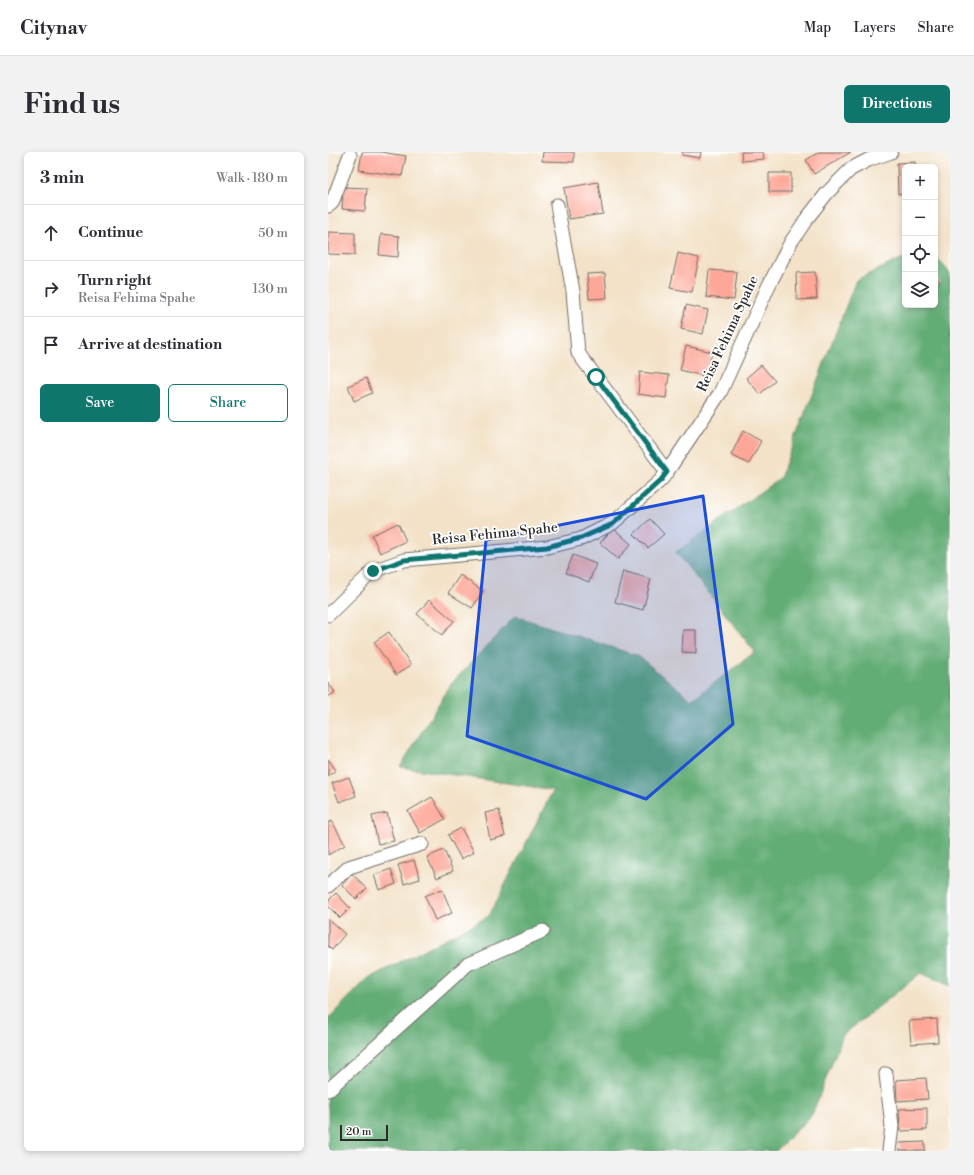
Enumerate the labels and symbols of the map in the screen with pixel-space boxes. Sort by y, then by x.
street label: Reisa Fehima Spahe [693,273,763,395]
route start [587,368,605,386]
street label: Reisa Fehima Spahe [431,518,559,550]
route end [364,562,382,580]
scale bar [340,1123,388,1142]

